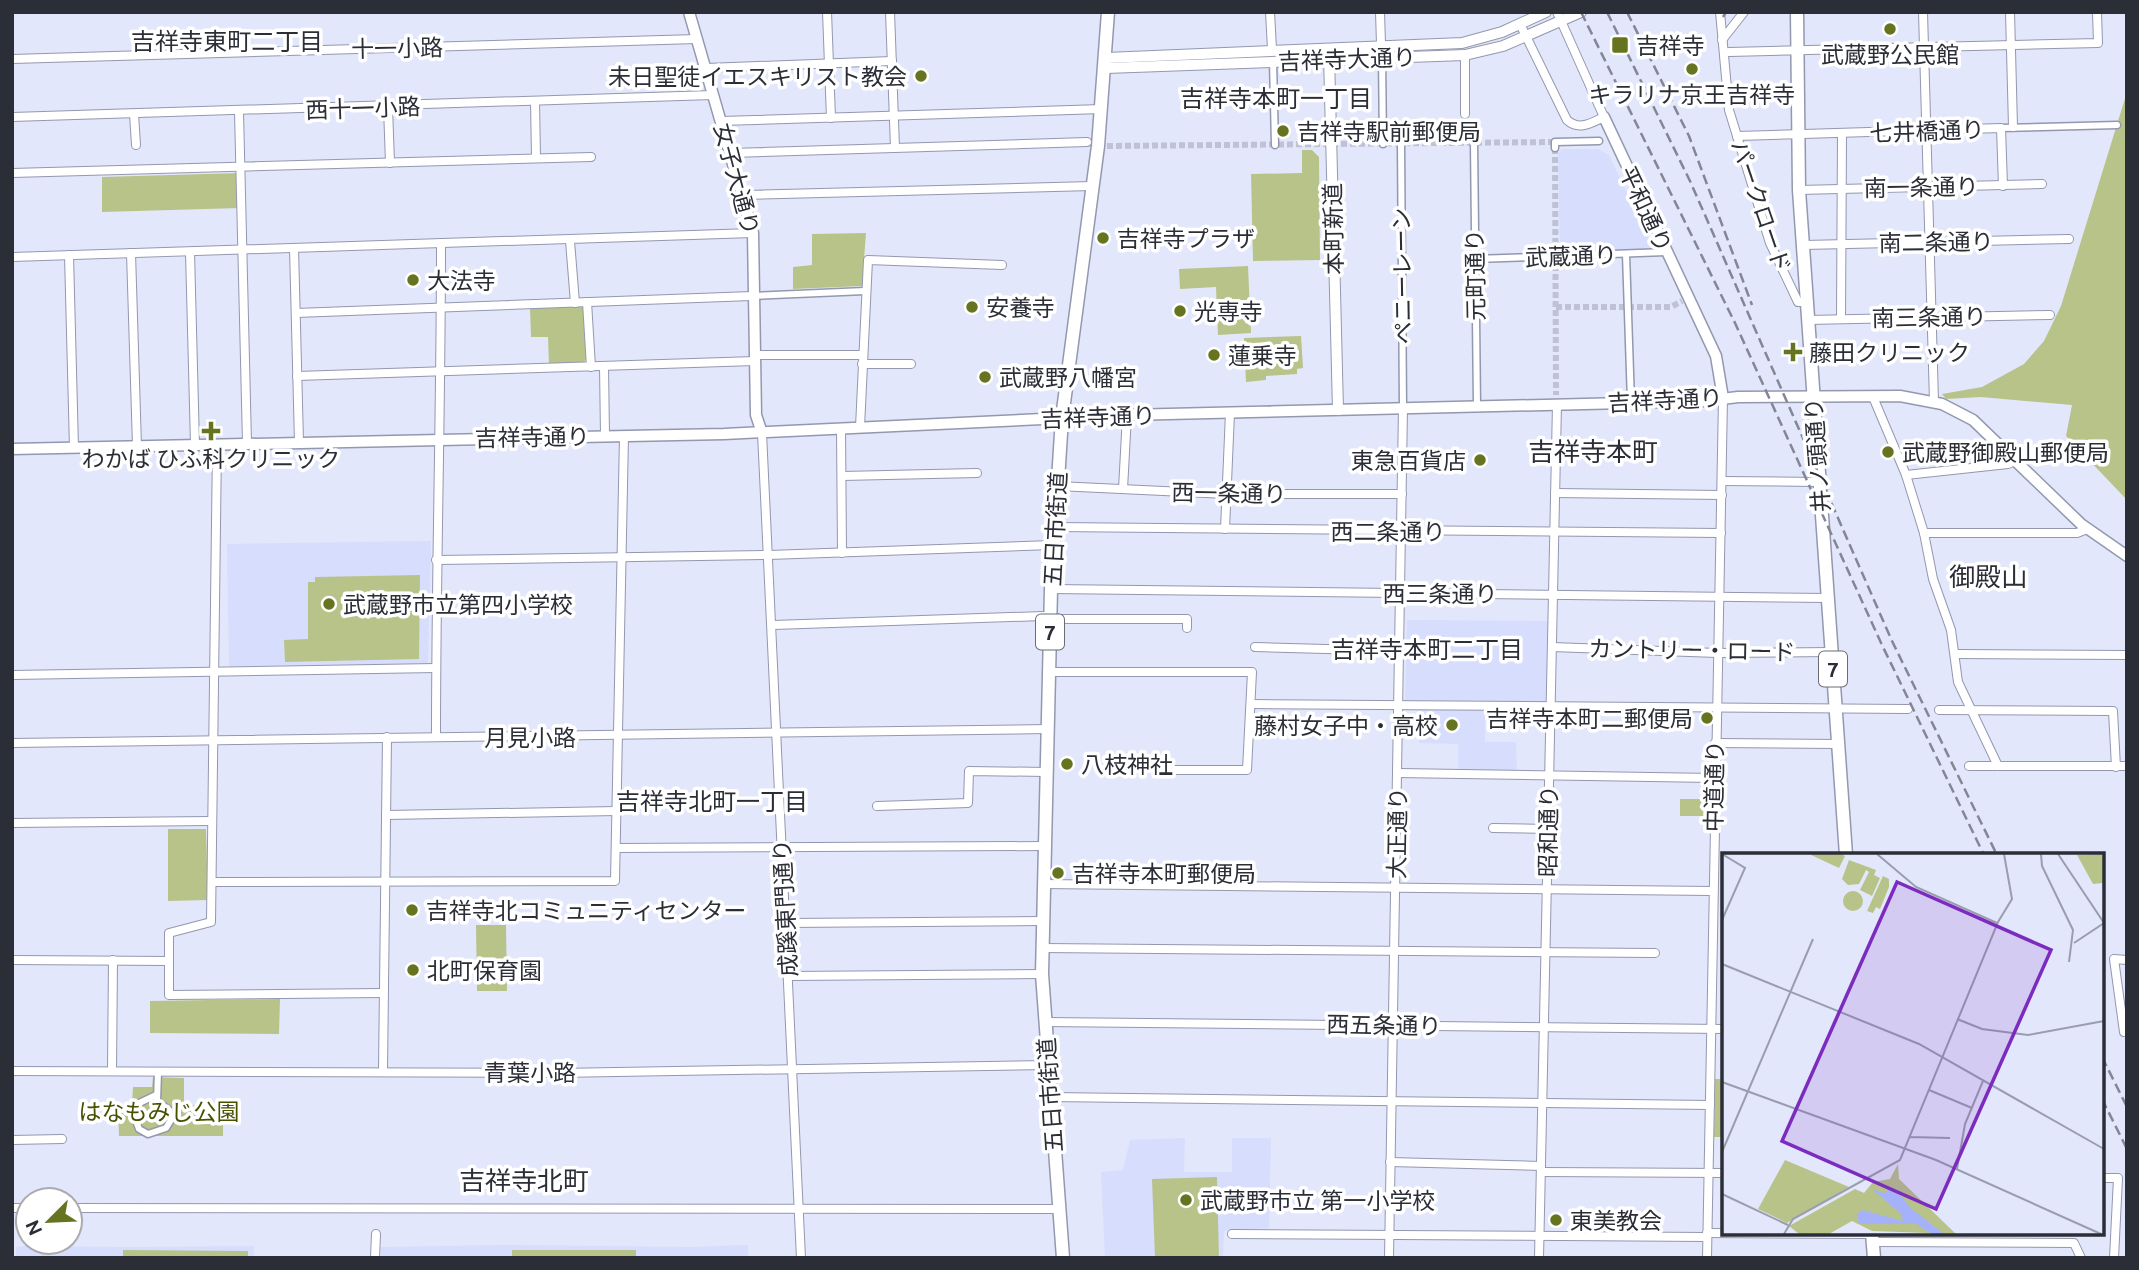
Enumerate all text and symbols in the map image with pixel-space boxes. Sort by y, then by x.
marker: 武蔵野公民館 [1882,21,1898,37]
district label: 吉祥寺東町二丁目 [131,28,323,55]
place label: 吉祥寺 [1636,33,1705,58]
street label: 十一小路 [351,35,443,61]
marker: 吉祥寺 [1610,35,1630,55]
place label: 武蔵野公民館 [1821,42,1959,67]
street label: 吉祥寺大通り [1278,44,1416,74]
marker: キラリナ京王吉祥寺 [1684,61,1700,77]
place label: 未日聖徒イエスキリスト教会 [608,64,907,89]
marker: 未日聖徒イエスキリスト教会 [913,68,929,84]
place label: キラリナ京王吉祥寺 [1589,82,1796,107]
district label: 吉祥寺本町一丁目 [1180,85,1372,112]
street label: 西十一小路 [305,94,421,122]
street label: 七井橋通り [1869,117,1985,145]
place label: 吉祥寺駅前郵便局 [1297,119,1481,144]
street label: 女子大通り [710,120,764,238]
marker: 吉祥寺駅前郵便局 [1275,123,1291,139]
street label: パークロード [1727,137,1795,275]
street label: 平和通り [1615,162,1677,256]
street label: 南一条通り [1863,173,1979,201]
street label: 本町新道 [1320,183,1346,275]
street label: ペニーレーン [1388,207,1416,345]
place label: 吉祥寺プラザ [1117,226,1255,251]
street label: 南二条通り [1878,228,1994,256]
street label: 元町通り [1462,229,1488,321]
marker: 吉祥寺プラザ [1095,230,1111,246]
street label: 武蔵通り [1525,242,1617,270]
place label: 大法寺 [427,268,496,293]
marker: 大法寺 [405,272,421,288]
place label: 安養寺 [986,295,1055,320]
marker: 安養寺 [964,299,980,315]
place label: 光専寺 [1194,299,1263,324]
marker: 光専寺 [1172,303,1188,319]
street label: 南三条通り [1871,303,1987,331]
place label: 藤田クリニック [1809,340,1970,365]
marker: 藤田クリニック [1783,342,1803,362]
place label: 蓮乗寺 [1228,343,1297,368]
marker: 蓮乗寺 [1206,347,1222,363]
place label: 武蔵野八幡宮 [999,365,1137,390]
marker: 武蔵野八幡宮 [977,369,993,385]
street label: 吉祥寺通り [1607,385,1723,415]
street label: 井ノ頭通り [1801,397,1833,513]
street label: 吉祥寺通り [1040,403,1156,431]
marker: わかば ひふ科クリニック [201,421,221,441]
street label: 吉祥寺通り [474,423,590,451]
district label: 吉祥寺本町 [1528,437,1658,466]
place label: 武蔵野御殿山郵便局 [1902,440,2109,465]
marker: 武蔵野御殿山郵便局 [1880,444,1896,460]
place label: わかば ひふ科クリニック [82,446,340,471]
place label: 東急百貨店 [1351,448,1466,473]
marker: 東急百貨店 [1472,452,1488,468]
street label: 五日市街道 [1040,471,1070,587]
street label: 西一条通り [1171,479,1287,507]
street label: 西二条通り [1331,519,1446,544]
district label: 御殿山 [1949,562,2027,591]
street label: 西三条通り [1383,581,1498,606]
place label: 武蔵野市立第四小学校 [343,592,573,617]
marker: 武蔵野市立第四小学校 [321,596,337,612]
road number: 7 [1036,614,1064,650]
district label: 吉祥寺本町二丁目 [1331,636,1523,663]
street label: カントリー・ロード [1588,636,1796,664]
road number: 7 [1819,652,1847,686]
place label: 吉祥寺本町二郵便局 [1486,706,1693,731]
marker: 吉祥寺本町二郵便局 [1699,710,1715,726]
place label: 藤村女子中・高校 [1254,713,1438,738]
marker: 藤村女子中・高校 [1444,717,1460,733]
street label: 月見小路 [484,725,576,750]
street label: 中道通り [1701,740,1727,832]
place label: 八枝神社 [1081,752,1173,777]
marker: 八枝神社 [1059,756,1075,772]
street label: 昭和通り [1535,785,1561,877]
street label: 大正通り [1384,787,1410,879]
district label: 吉祥寺北町一丁目 [616,788,808,815]
street label: 成蹊東門通り [769,838,801,978]
inset map [1722,853,2104,1235]
place label: 吉祥寺本町郵便局 [1072,861,1256,886]
marker: 吉祥寺本町郵便局 [1050,865,1066,881]
place label: 吉祥寺北コミュニティセンター [426,898,747,923]
marker: 吉祥寺北コミュニティセンター [404,902,420,918]
place label: 北町保育園 [427,958,542,983]
marker: 北町保育園 [405,962,421,978]
street label: 西五条通り [1326,1011,1442,1039]
street label: 五日市街道 [1034,1037,1066,1153]
street label: 青葉小路 [484,1060,576,1085]
park label: はなもみじ公園 [79,1099,240,1124]
district label: 吉祥寺北町 [459,1166,589,1195]
north arrow [14,1186,84,1256]
place label: 武蔵野市立 第一小学校 [1200,1188,1435,1213]
marker: 武蔵野市立 第一小学校 [1178,1192,1194,1208]
place label: 東美教会 [1570,1208,1662,1233]
marker: 東美教会 [1548,1212,1564,1228]
text: N [21,1217,46,1239]

